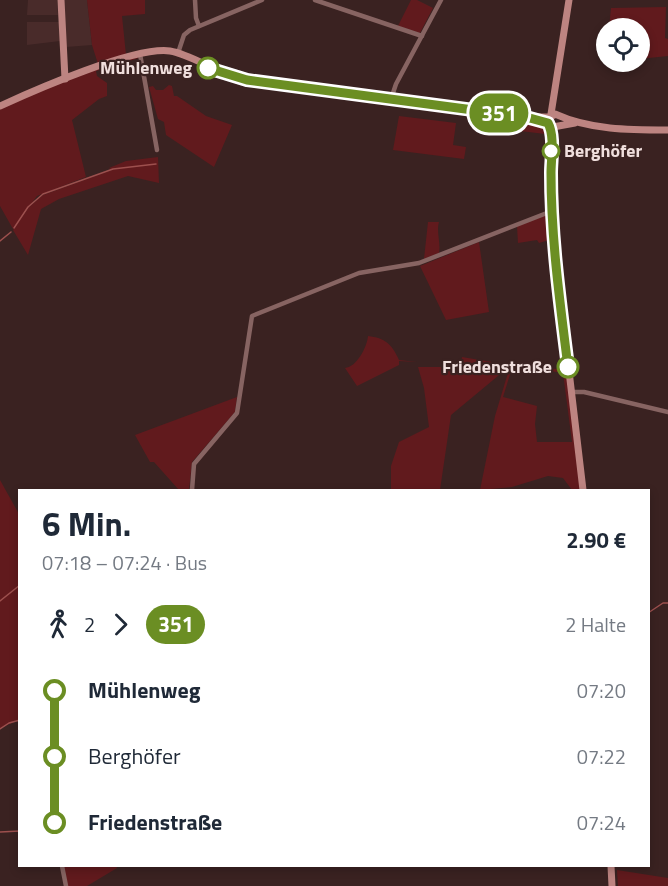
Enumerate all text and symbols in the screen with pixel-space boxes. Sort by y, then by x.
map controls [596,18,650,72]
button: locate [596,18,650,72]
place label: Mühlenweg [100,54,192,81]
marker: Mühlenweg [197,57,219,79]
line badge: 351 [464,94,534,132]
text: 351 [481,97,517,129]
place label: Berghöfer [564,137,643,164]
marker: Berghöfer [542,142,560,160]
place label: Friedenstraße [442,353,552,380]
marker: Friedenstraße [557,356,579,378]
text: 6 Min. [42,499,131,549]
text: 2.90 € [566,523,626,557]
text: 07:18 – 07:24 · Bus [42,547,207,578]
icon: walk [42,608,75,641]
icon: forward [104,608,137,641]
text: 351 [158,608,193,640]
text: 2 [84,609,95,640]
text: 2 Halte [565,609,626,640]
text: Mühlenweg [88,673,200,707]
text: 07:20 [577,675,626,706]
text: Berghöfer [88,739,181,773]
text: 07:22 [577,741,626,772]
text: Friedenstraße [88,805,222,839]
text: 07:24 [577,807,626,838]

